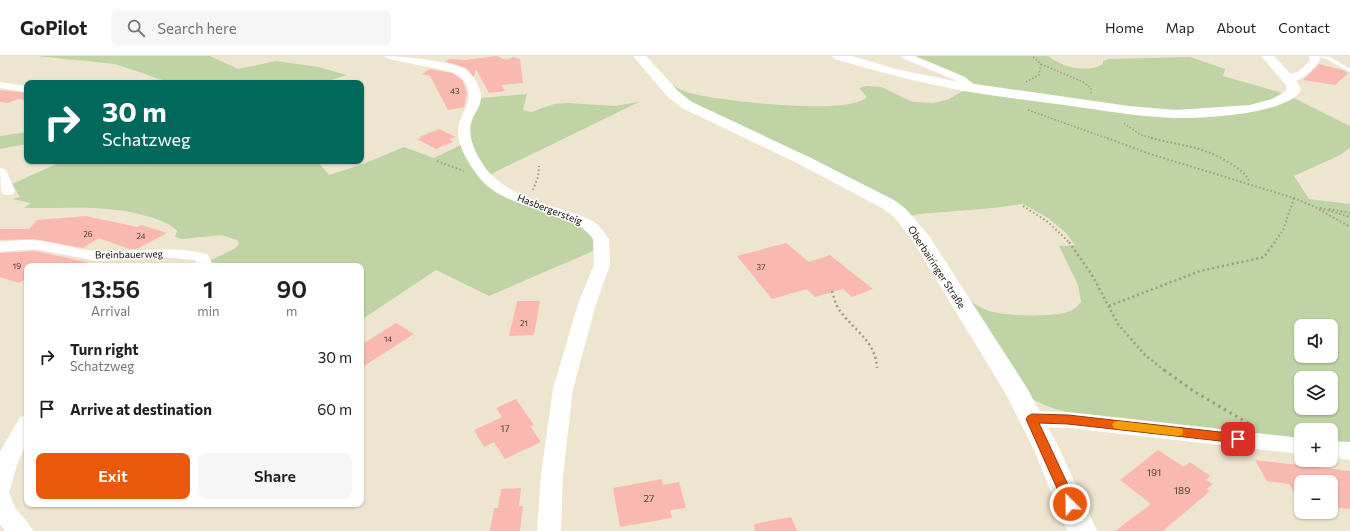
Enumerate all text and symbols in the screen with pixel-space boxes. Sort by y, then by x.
search box [111,10,391,46]
text: GoPilot [20,16,87,39]
icon: search [125,17,147,39]
text: Search here [157,19,237,37]
text: Home [1105,19,1144,36]
text: Map [1166,19,1194,36]
text: About [1216,19,1256,36]
text: Contact [1278,19,1330,36]
house number: 43 [450,86,460,96]
text: 30 m [102,94,167,128]
icon: right [36,96,88,148]
text: Schatzweg [102,128,191,150]
street label: Hasbergersteig [516,191,585,227]
street label: Oberbairinger Straße [906,223,968,311]
house number: 26 [83,229,93,239]
house number: 24 [136,231,146,241]
street label: Breinbauerweg [95,247,164,261]
house number: 19 [13,261,21,271]
house number: 37 [757,262,765,272]
text: 13:56 [81,274,140,303]
text: 1 [203,274,214,303]
text: 90 [276,274,307,303]
text: Arrival [91,303,130,319]
text: min [197,303,219,319]
text: m [286,303,297,319]
house number: 21 [520,318,528,328]
map controls [1294,319,1338,519]
button: sound [1294,319,1338,363]
house number: 14 [384,334,392,344]
text: Turn right [70,340,139,358]
icon: right [36,346,58,368]
text: 30 m [318,348,352,366]
text: Schatzweg [70,358,134,374]
button: layers [1294,371,1338,415]
icon: arrive [36,398,58,420]
text: Arrive at destination [70,400,212,418]
text: 60 m [317,400,352,418]
house number: 17 [500,422,510,434]
pin [1221,422,1255,456]
button: + [1294,423,1338,467]
icon: arrive [1227,428,1249,450]
button: Exit [36,453,190,499]
button: Share [198,453,352,499]
house number: 191 [1147,466,1161,478]
button: − [1294,475,1338,519]
position arrow [1049,483,1091,525]
house number: 189 [1174,484,1190,496]
house number: 27 [644,492,654,504]

